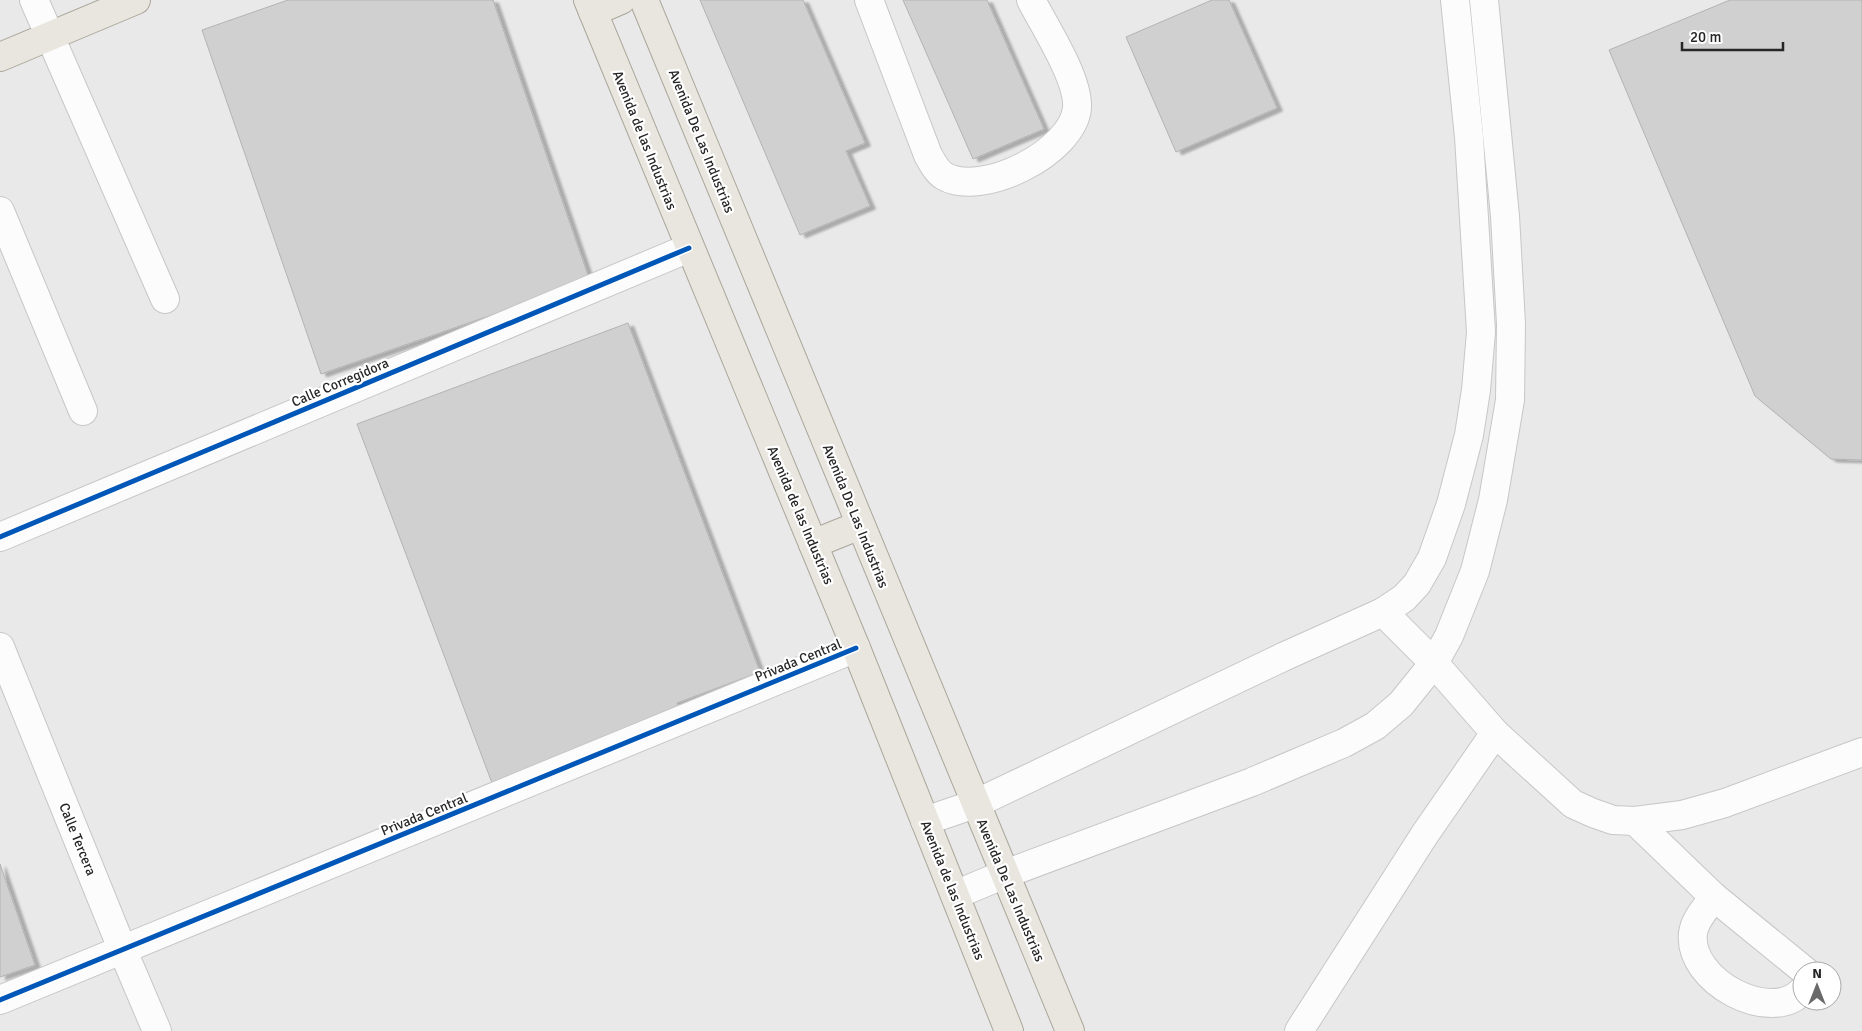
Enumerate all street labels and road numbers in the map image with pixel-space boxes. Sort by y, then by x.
street label: Avenida De Las Industrias [665,67,738,216]
street label: Avenida de las Industrias [609,68,680,212]
street label: Calle Corregidora [289,354,391,411]
street label: Avenida De Las Industrias [819,442,892,591]
street label: Avenida de las Industrias [764,443,837,587]
street label: Privada Central [752,635,844,686]
street label: Privada Central [378,789,470,840]
street label: Calle Tercera [55,800,100,878]
street label: Avenida De Las Industrias [973,816,1048,964]
street label: Avenida de las Industrias [917,818,988,962]

